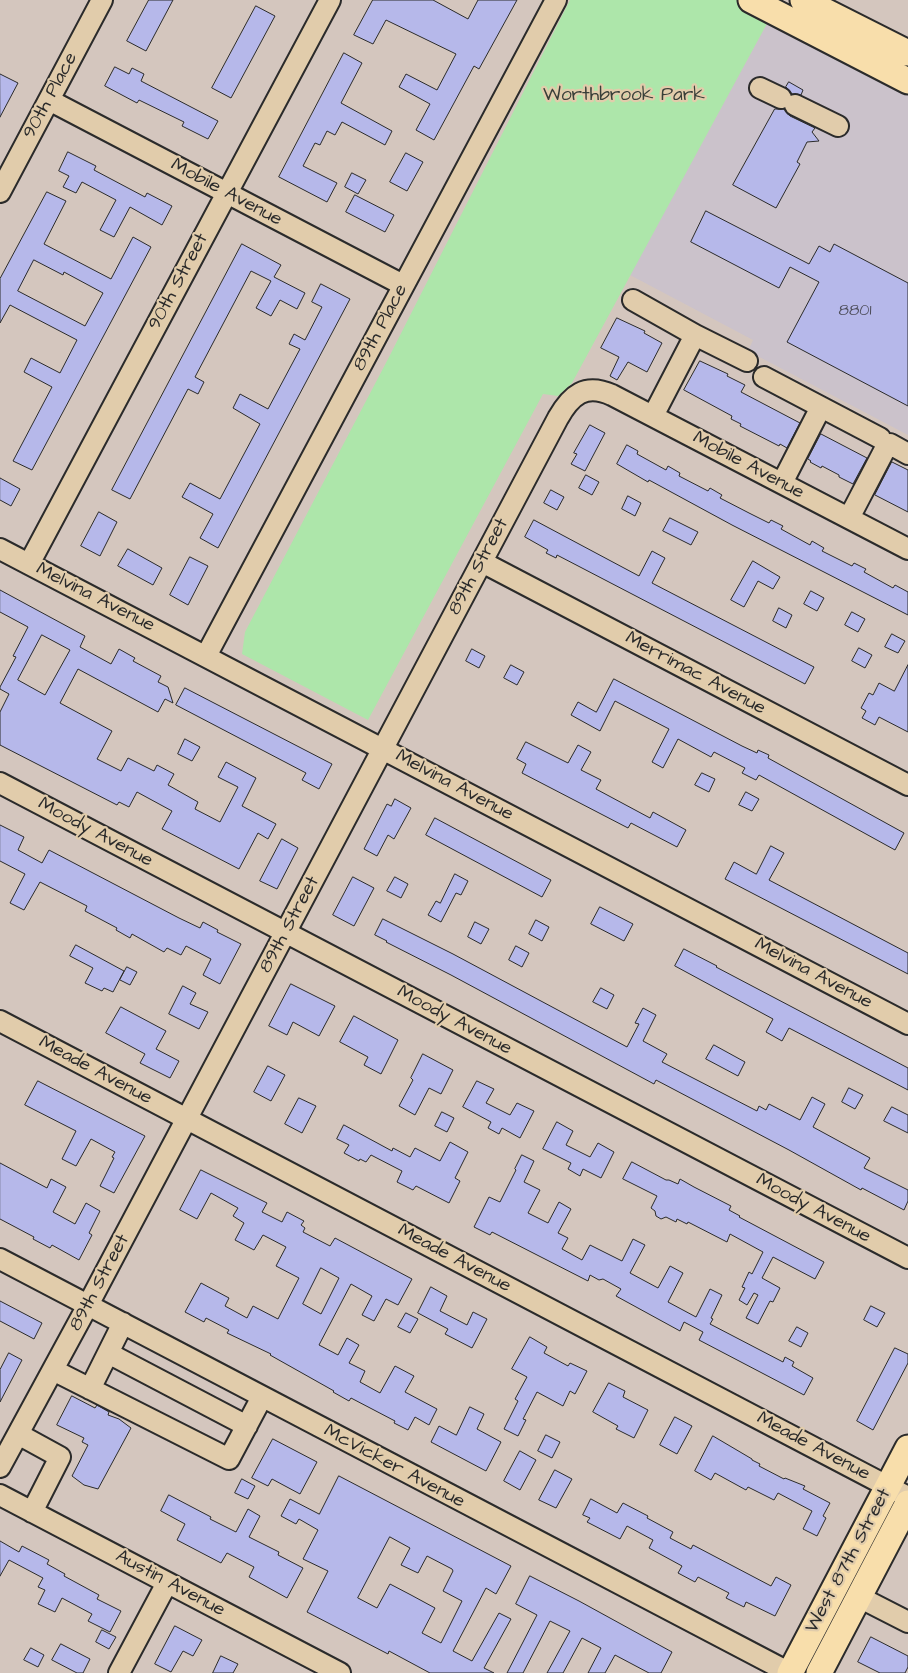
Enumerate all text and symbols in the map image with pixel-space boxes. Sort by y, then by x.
street label: 90th Place [19,49,83,143]
park label: Worthbrook Park [543,85,705,107]
street label: Mobile Avenue [167,154,285,232]
street label: 90th Street [144,230,214,334]
street label: 89th Place [349,281,413,375]
house number: 8801 [839,302,871,322]
street label: Mobile Avenue [689,427,807,505]
street label: 89th Street [444,515,514,619]
street label: Melvina Avenue [32,558,158,638]
street label: Merrimac Avenue [621,627,769,721]
street label: Melvina Avenue [391,745,517,827]
street label: Moody Avenue [34,793,156,873]
street label: 89th Street [255,873,325,977]
street label: Melvina Avenue [750,933,876,1015]
street label: Moody Avenue [393,981,515,1061]
street label: Meade Avenue [34,1032,156,1110]
street label: Moody Avenue [752,1169,874,1249]
street label: Meade Avenue [393,1220,515,1298]
street label: 89th Street [65,1231,135,1335]
street label: Meade Avenue [752,1408,874,1486]
street label: McVicker Avenue [320,1420,468,1514]
street label: West 87th Street [801,1485,897,1637]
street label: Austin Avenue [111,1546,229,1622]

